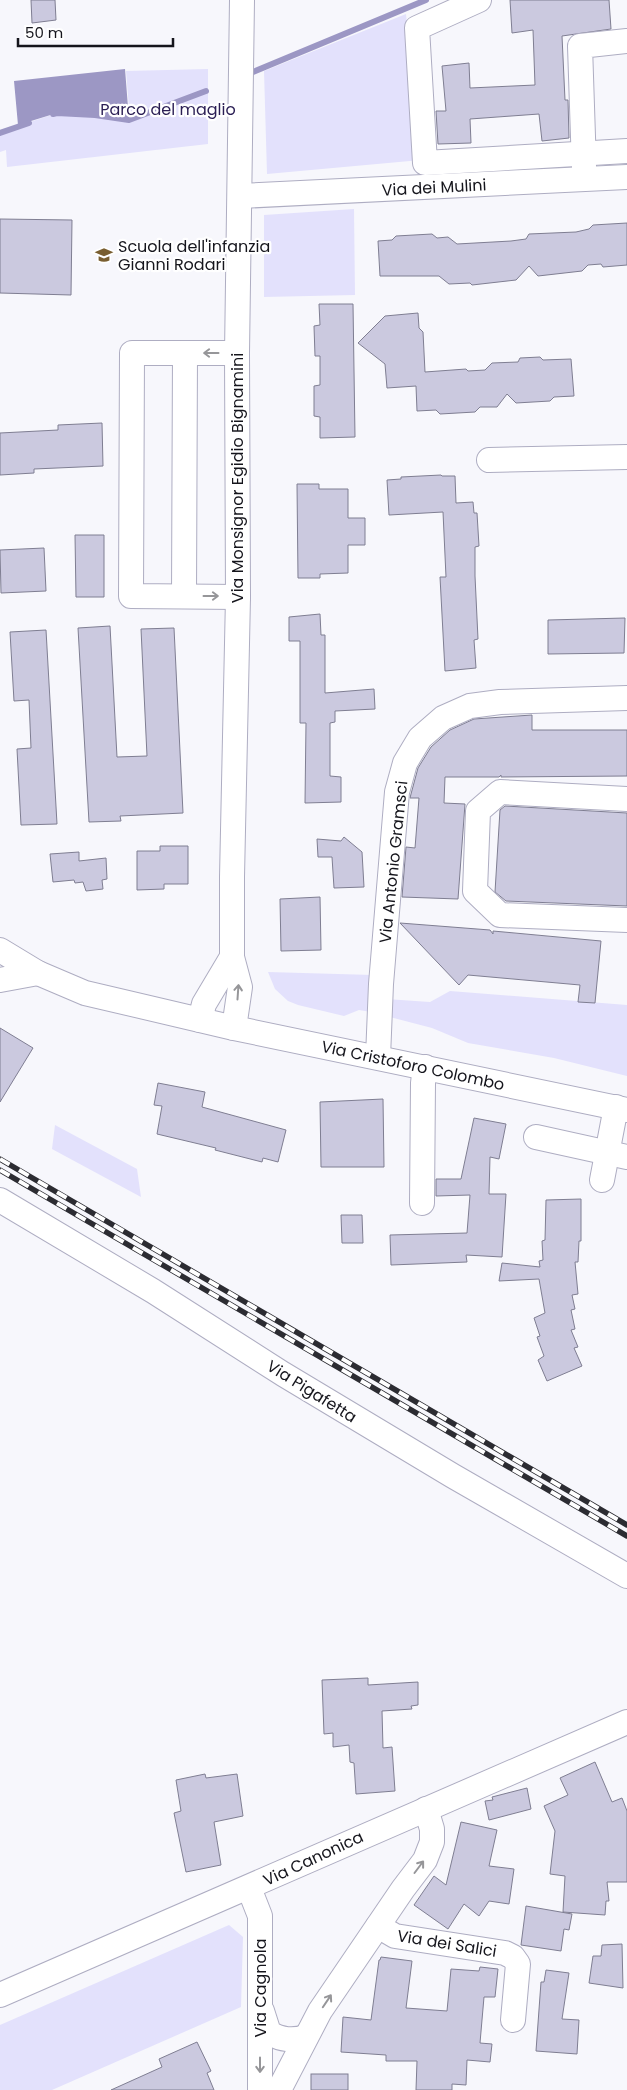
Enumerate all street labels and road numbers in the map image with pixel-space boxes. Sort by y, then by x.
street label: Via dei Mulini [381,173,487,202]
street label: Via Monsignor Egidio Bignamini [226,353,249,603]
street label: Via Antonio Gramsci [374,780,413,944]
street label: Via Cristoforo Colombo [319,1035,507,1096]
street label: Via Pigafetta [262,1355,361,1428]
street label: Via Canonica [259,1825,367,1892]
street label: Via dei Salici [395,1924,498,1963]
street label: Via Cagnola [249,1938,272,2038]

